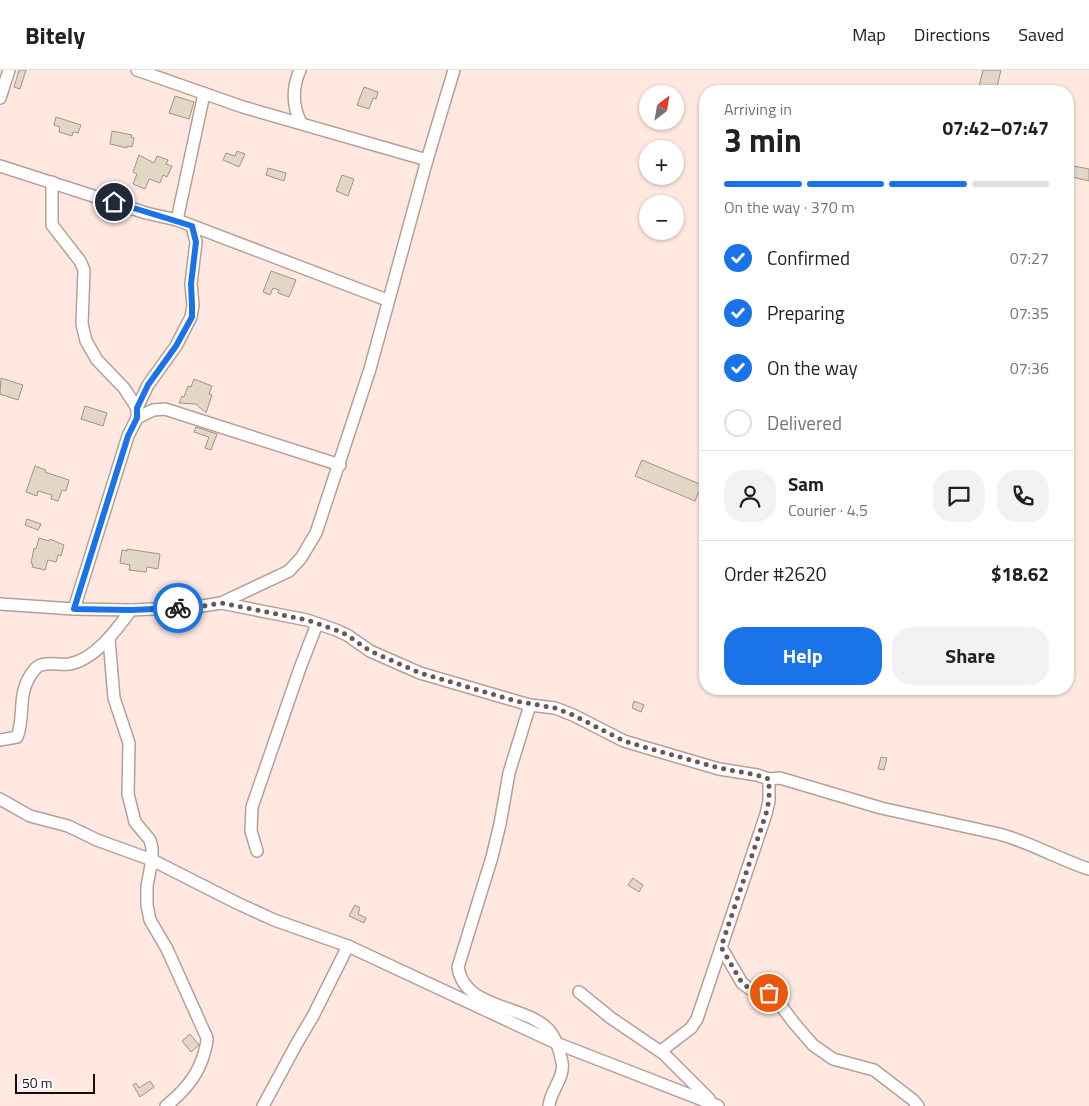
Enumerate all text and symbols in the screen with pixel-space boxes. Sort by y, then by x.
text: Bitely [25,17,85,53]
text: Map [852,21,886,48]
text: Directions [914,21,990,48]
text: Saved [1018,21,1064,48]
north arrow [639,85,684,130]
map controls [639,85,684,240]
text: Arriving in [724,97,792,121]
text: 07:42–07:47 [942,113,1049,142]
text: 3 min [724,116,802,164]
button: + [639,140,684,185]
pin [93,181,135,223]
icon: home [100,188,128,216]
button: − [639,195,684,240]
text: On the way · 370 m [724,195,855,219]
text: Confirmed [767,243,850,272]
icon: check [724,244,752,272]
text: 07:27 [1010,246,1049,270]
text: Preparing [767,298,844,327]
icon: check [724,299,752,327]
text: 07:35 [1010,301,1049,325]
text: On the way [767,353,858,382]
icon: check [724,354,752,382]
text: 07:36 [1010,356,1049,380]
text: Delivered [767,408,842,437]
text: Sam [788,469,824,498]
button: person [724,470,776,522]
button: chat [933,470,985,522]
button: phone [997,470,1049,522]
text: Courier · 4.5 [788,498,868,522]
text: Order #2620 [724,559,826,588]
text: $18.62 [991,559,1049,588]
courier [153,583,203,633]
icon: bike [164,594,192,622]
button: Help [724,627,882,685]
button: Share [892,627,1049,685]
pin [748,972,790,1014]
icon: bag [755,979,783,1007]
scale bar [15,1071,95,1094]
text: 50 m [22,1072,52,1093]

